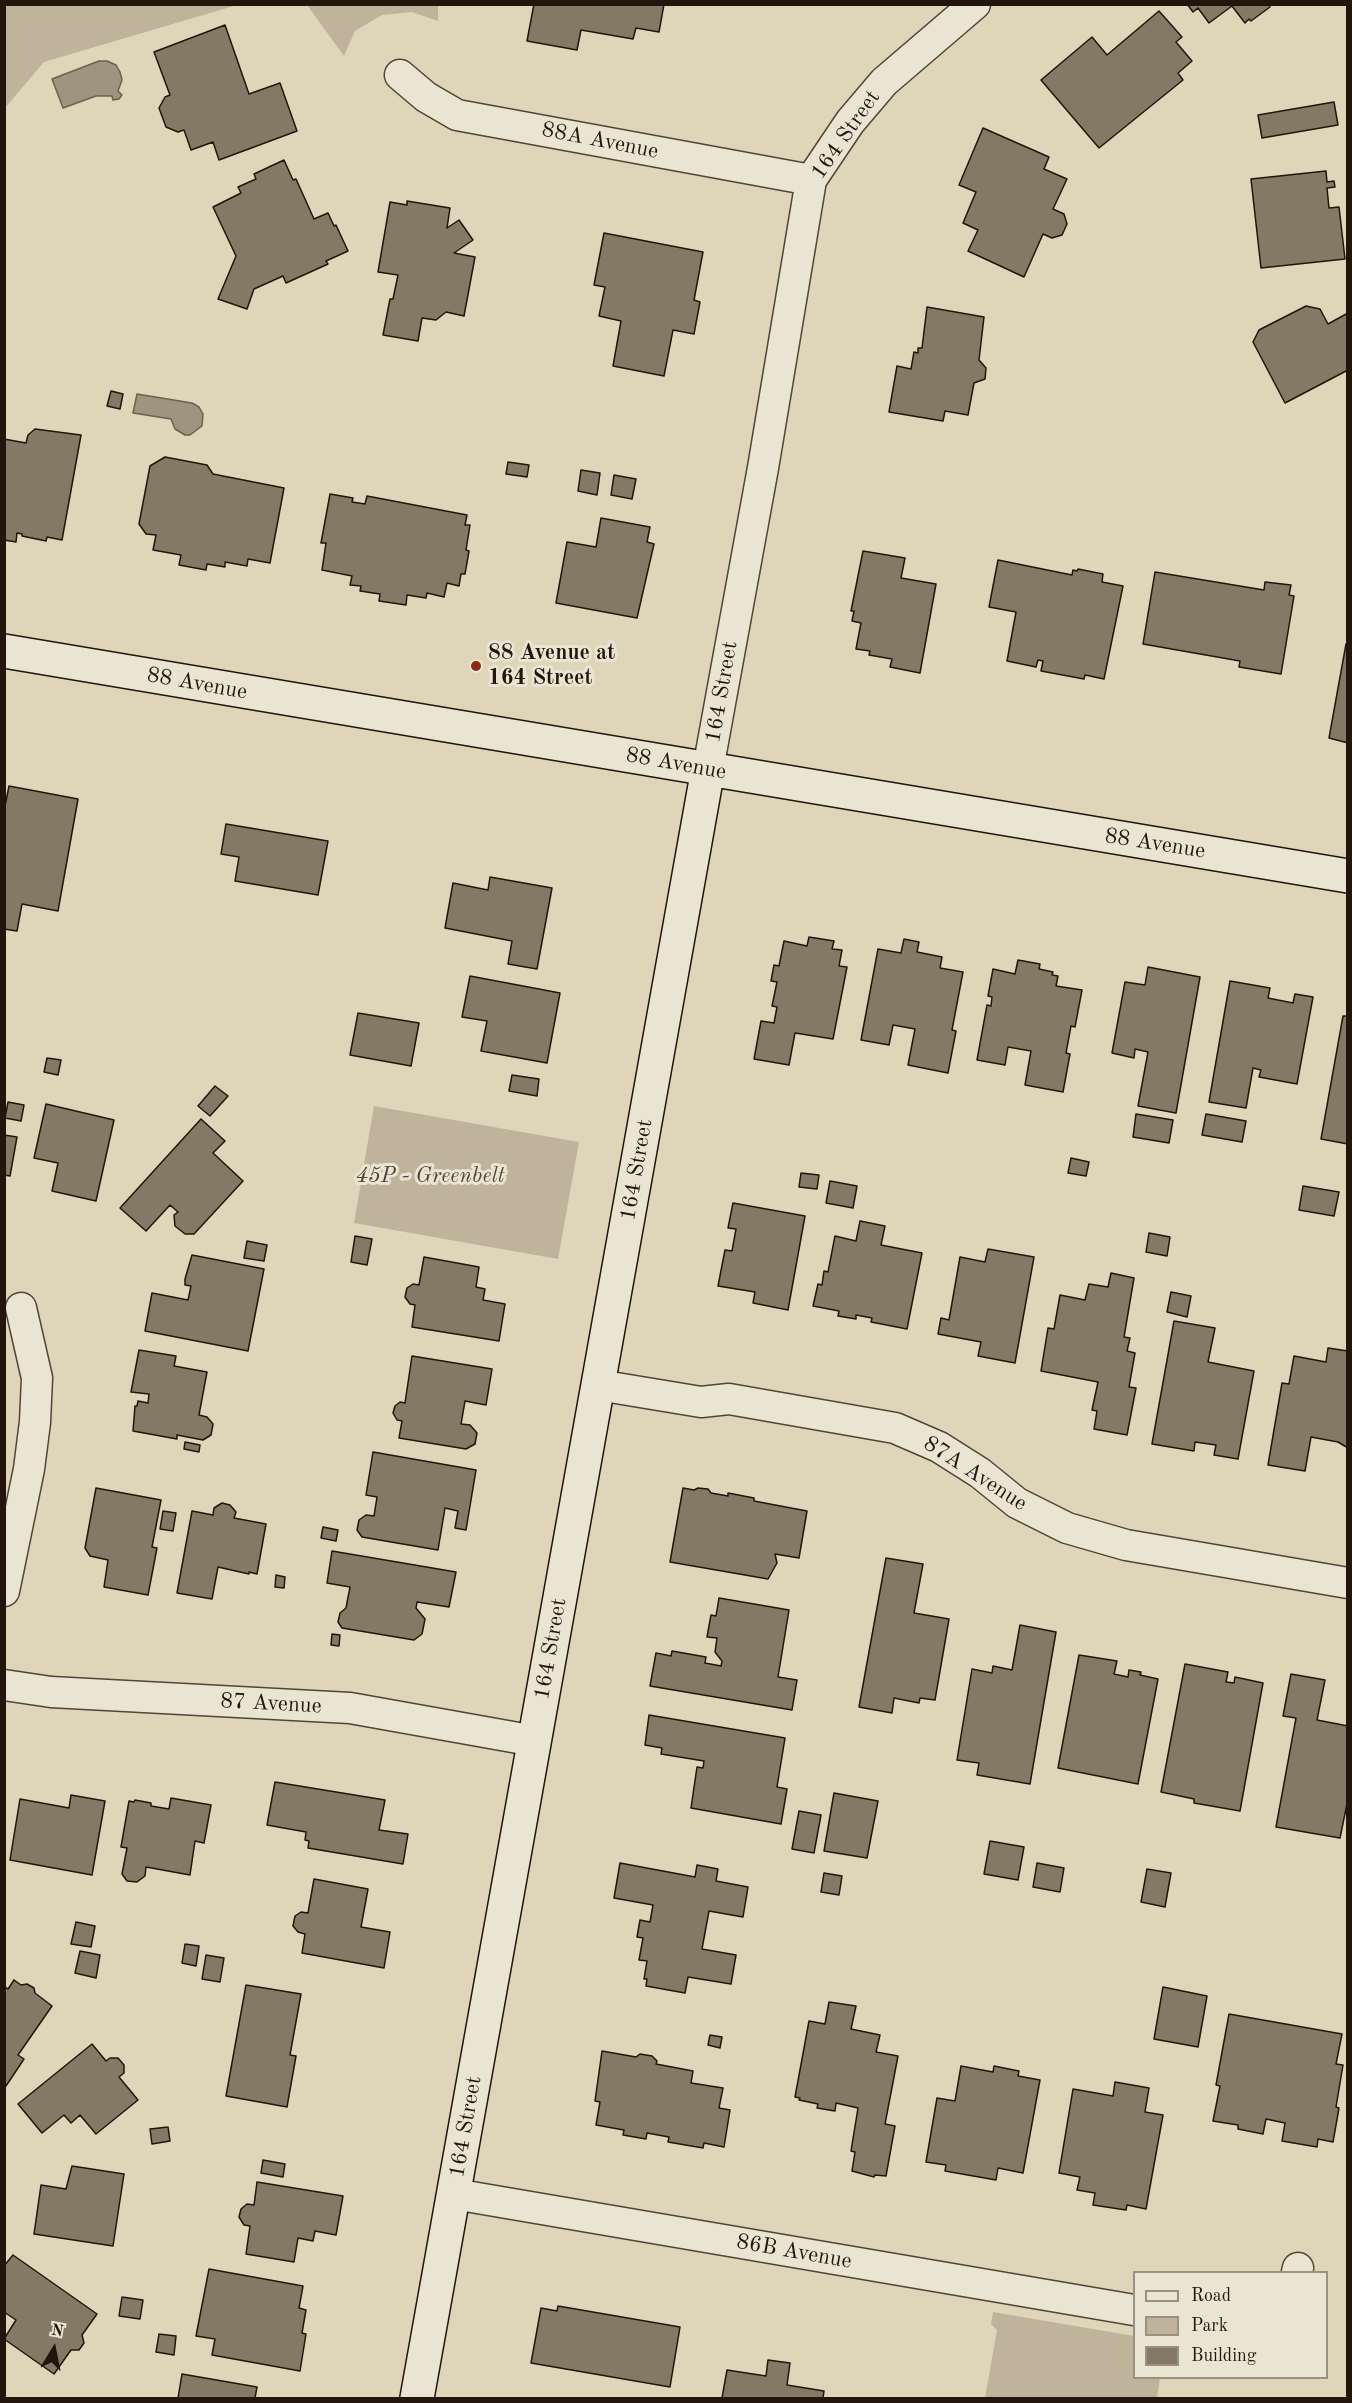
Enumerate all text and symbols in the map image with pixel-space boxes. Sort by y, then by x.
street label: 164 Street [806,85,886,185]
street label: 88A Avenue [539,117,661,165]
street label: 164 Street [700,639,744,745]
place label: 88 Avenue at 164 Street [488,640,615,692]
marker: 88 Avenue at 164 Street [469,659,483,673]
street label: 88 Avenue [145,662,249,706]
street label: 88 Avenue [624,742,728,786]
street label: 88 Avenue [1103,823,1207,865]
street label: 164 Street [615,1117,659,1223]
park label: 45P - Greenbelt [355,1163,505,1189]
street label: 87A Avenue [918,1431,1032,1517]
street label: 164 Street [529,1596,573,1702]
street label: 87 Avenue [220,1688,322,1720]
street label: 164 Street [444,2074,488,2180]
street label: 86B Avenue [734,2229,854,2275]
legend [1133,2271,1328,2379]
text: Road [1191,2287,1231,2305]
text: Park [1191,2317,1228,2335]
north arrow [24,2319,84,2379]
text: N [50,2322,65,2340]
text: Building [1191,2347,1256,2365]

